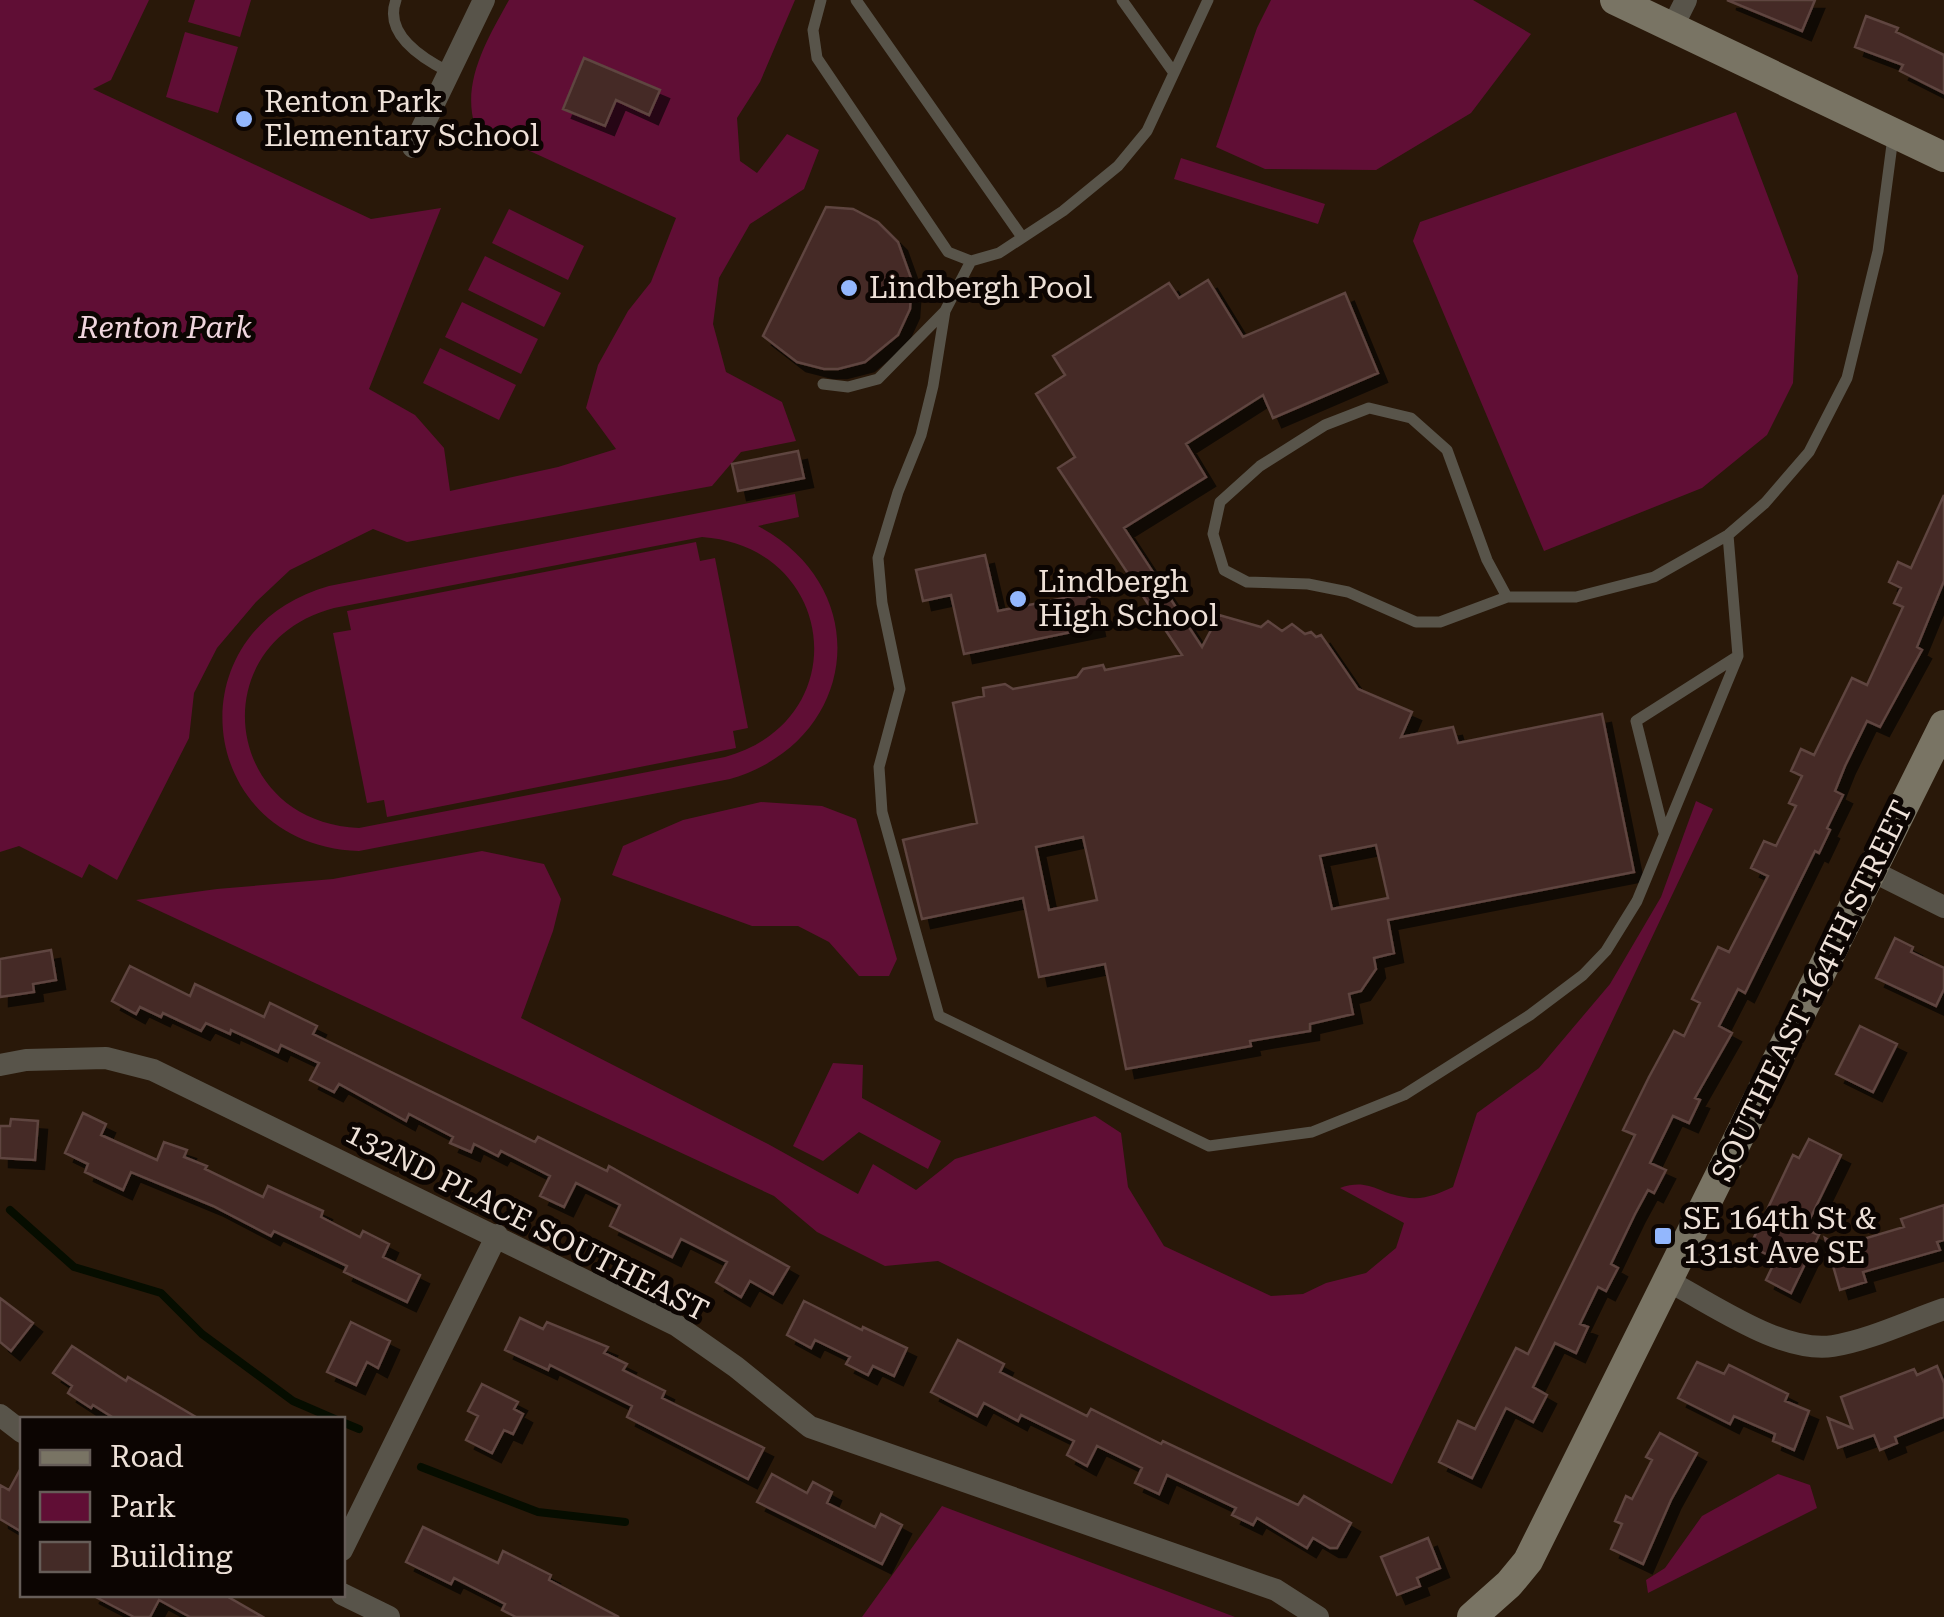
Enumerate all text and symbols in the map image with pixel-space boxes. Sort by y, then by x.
place label: Renton Park Elementary School [264,84,539,153]
marker: Renton Park Elementary School [233,108,255,130]
place label: Lindbergh Pool [869,270,1092,305]
marker: Lindbergh Pool [838,277,860,299]
park label: Renton Park [77,310,253,345]
place label: Lindbergh High School [1038,564,1218,633]
marker: Lindbergh High School [1007,588,1029,610]
street label: SOUTHEAST 164TH STREET [1704,795,1919,1187]
street label: 132ND PLACE SOUTHEAST [340,1115,714,1328]
place label: SE 164th St & 131st Ave SE [1683,1201,1877,1270]
marker: SE 164th St & 131st Ave SE [1652,1225,1674,1247]
legend [20,1417,345,1597]
text: Road [110,1439,184,1474]
text: Park [110,1489,176,1524]
text: Building [110,1539,233,1574]

